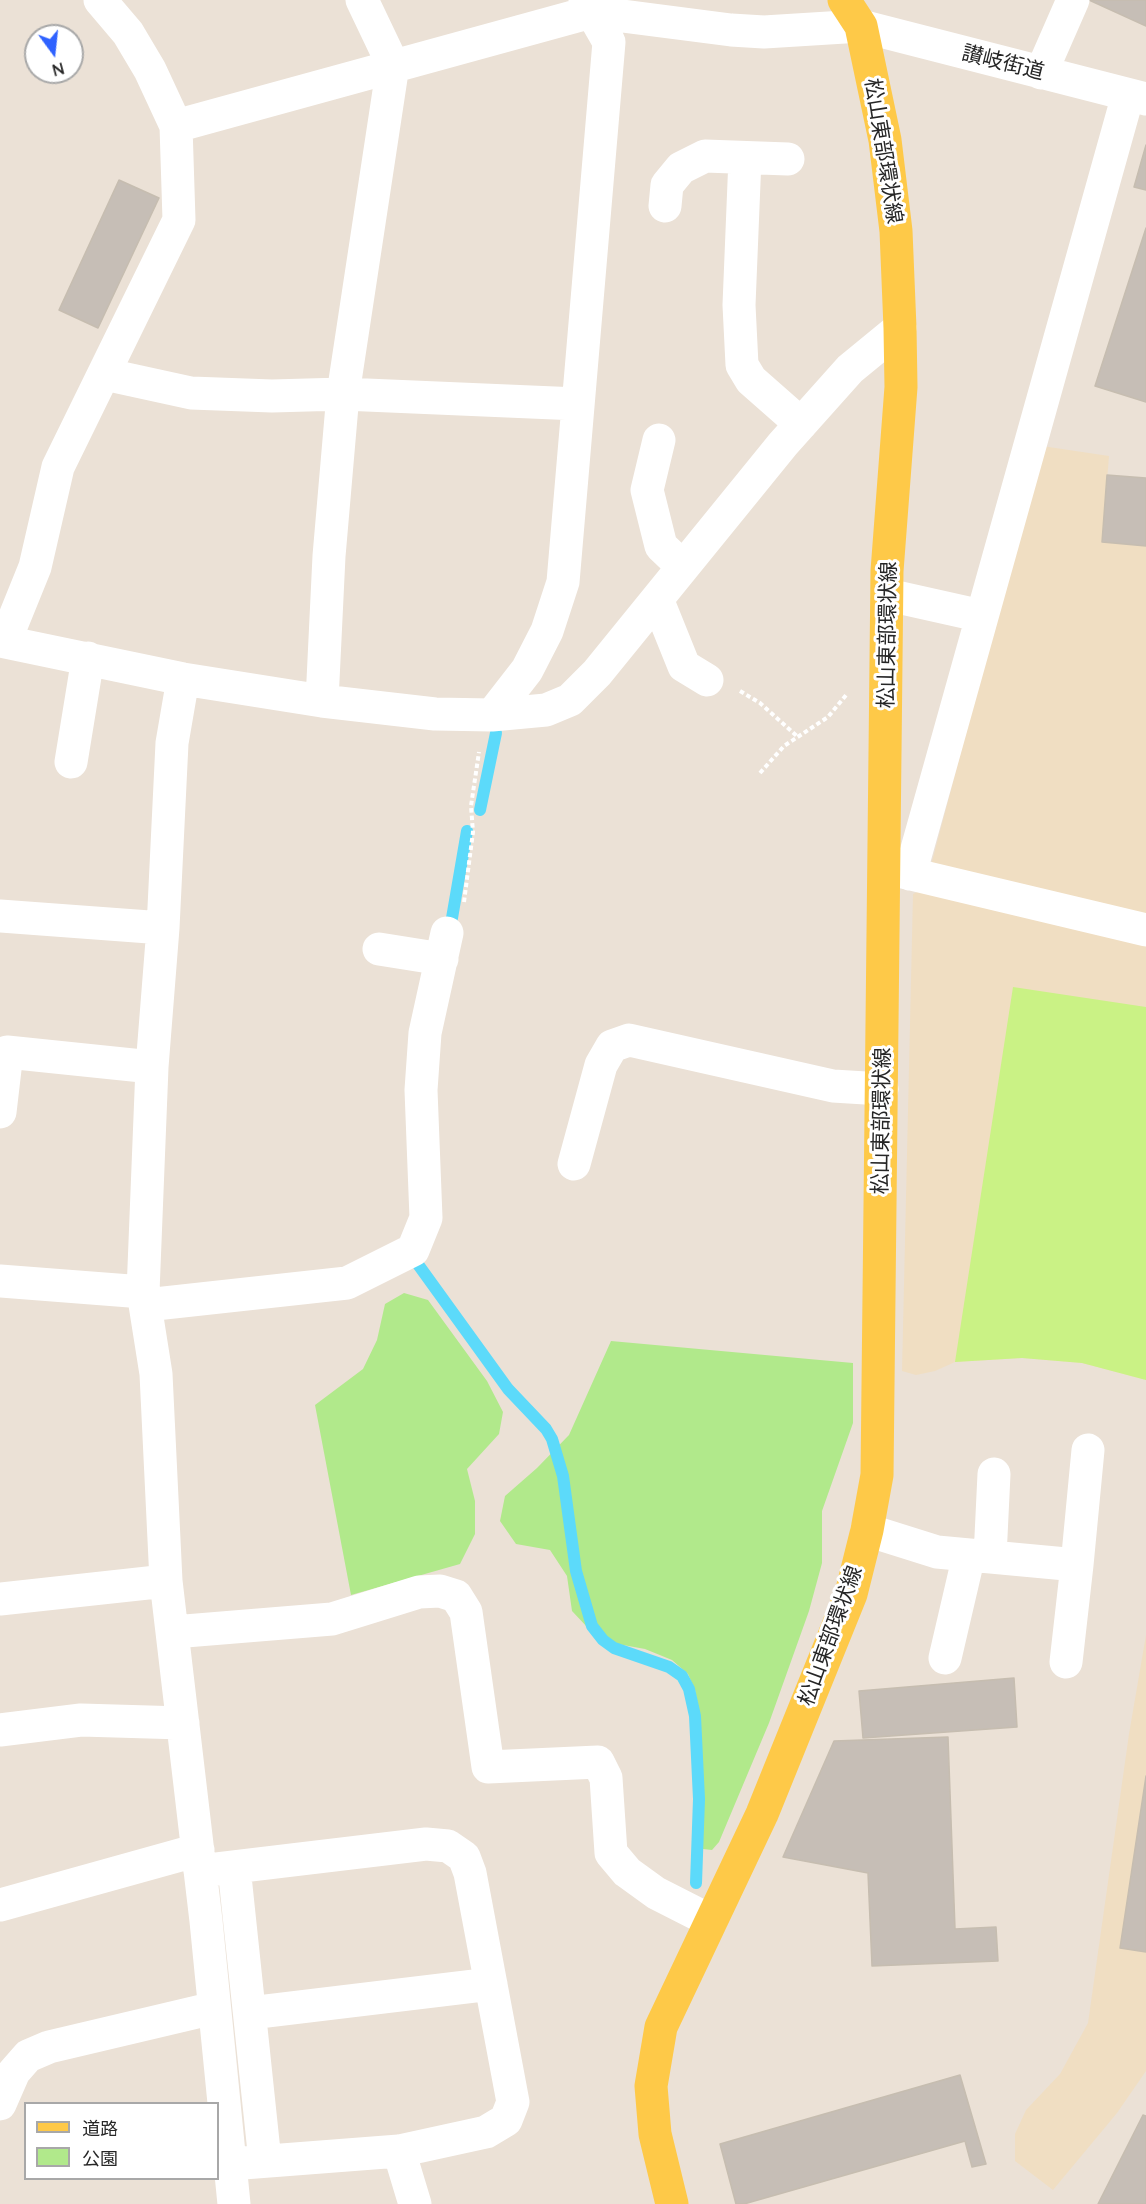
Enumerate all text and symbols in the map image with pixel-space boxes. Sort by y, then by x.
north arrow [24,24,84,84]
street label: 讃岐街道 [959,41,1047,85]
text: N [50,58,66,81]
street label: 松山東部環状線 [859,76,907,226]
street label: 松山東部環状線 [874,561,902,709]
street label: 松山東部環状線 [868,1047,896,1195]
street label: 松山東部環状線 [794,1563,868,1709]
legend [24,2102,219,2180]
text: 道路 [82,2117,118,2140]
text: 公園 [82,2147,118,2170]

